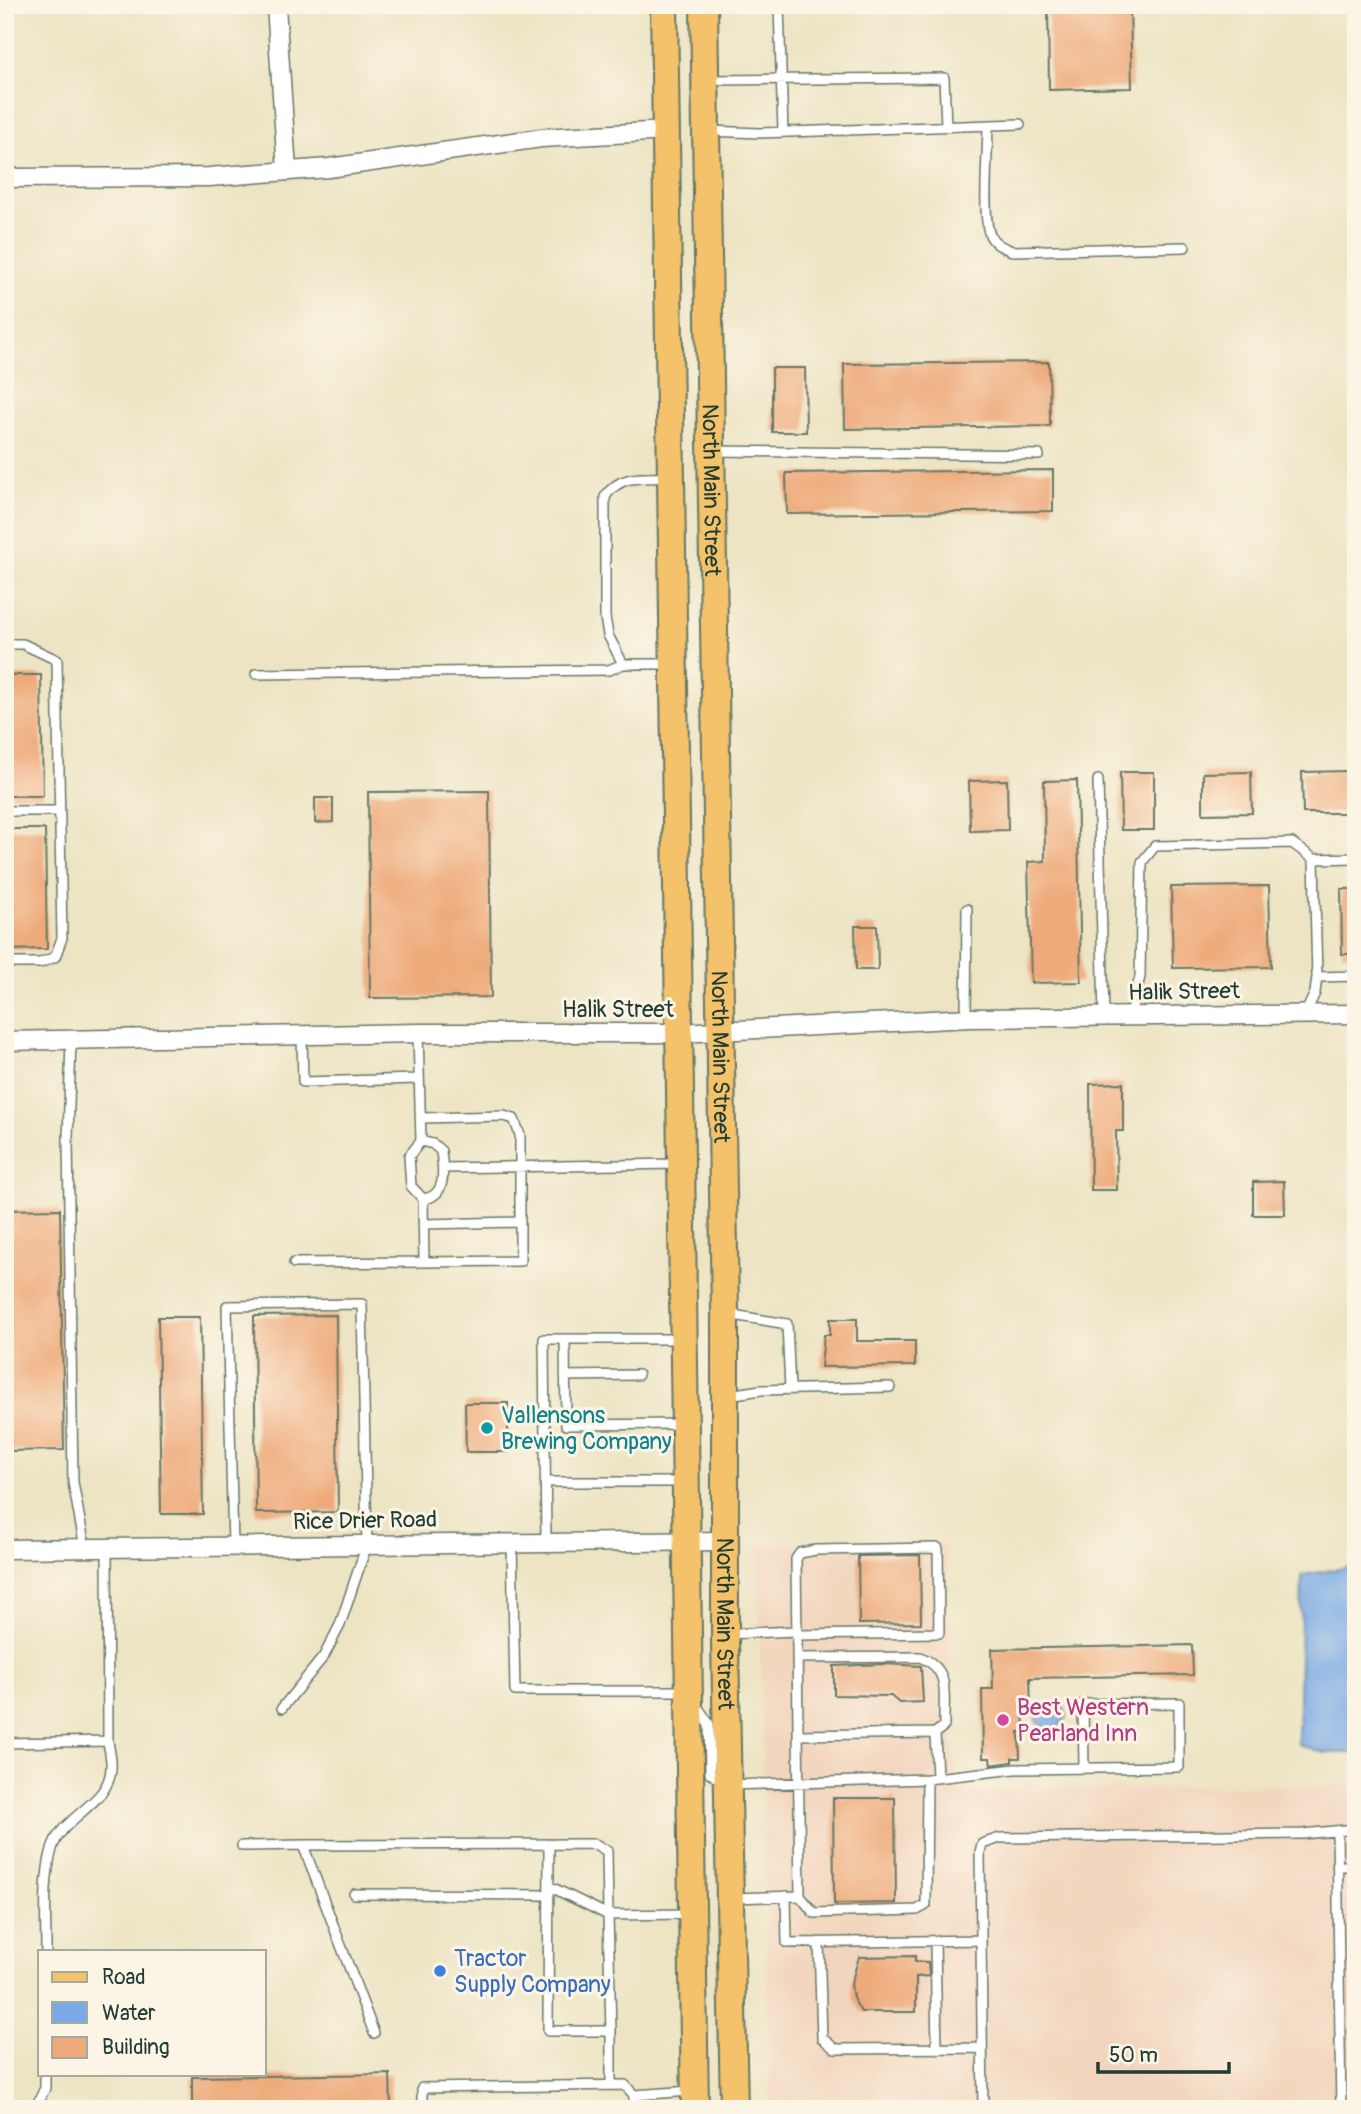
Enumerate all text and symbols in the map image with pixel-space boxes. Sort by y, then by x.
street label: North Main Street [695,403,727,577]
street label: North Main Street [704,970,736,1144]
street label: Halik Street [1128,976,1241,1007]
street label: Halik Street [562,995,675,1024]
place label: Vallensons Brewing Company [501,1401,672,1456]
marker: Vallensons Brewing Company [479,1420,495,1436]
street label: Rice Drier Road [293,1505,437,1536]
street label: North Main Street [710,1537,740,1711]
place label: Best Western Pearland Inn [1017,1693,1149,1748]
marker: Best Western Pearland Inn [995,1712,1011,1728]
place label: Tractor Supply Company [454,1944,611,1999]
legend [38,1950,266,2076]
marker: Tractor Supply Company [432,1963,448,1979]
text: Road [102,1964,146,1991]
text: Water [102,2000,156,2027]
scale bar [1098,2030,1230,2074]
text: Building [102,2034,169,2061]
text: 50 m [1109,2042,1158,2069]

